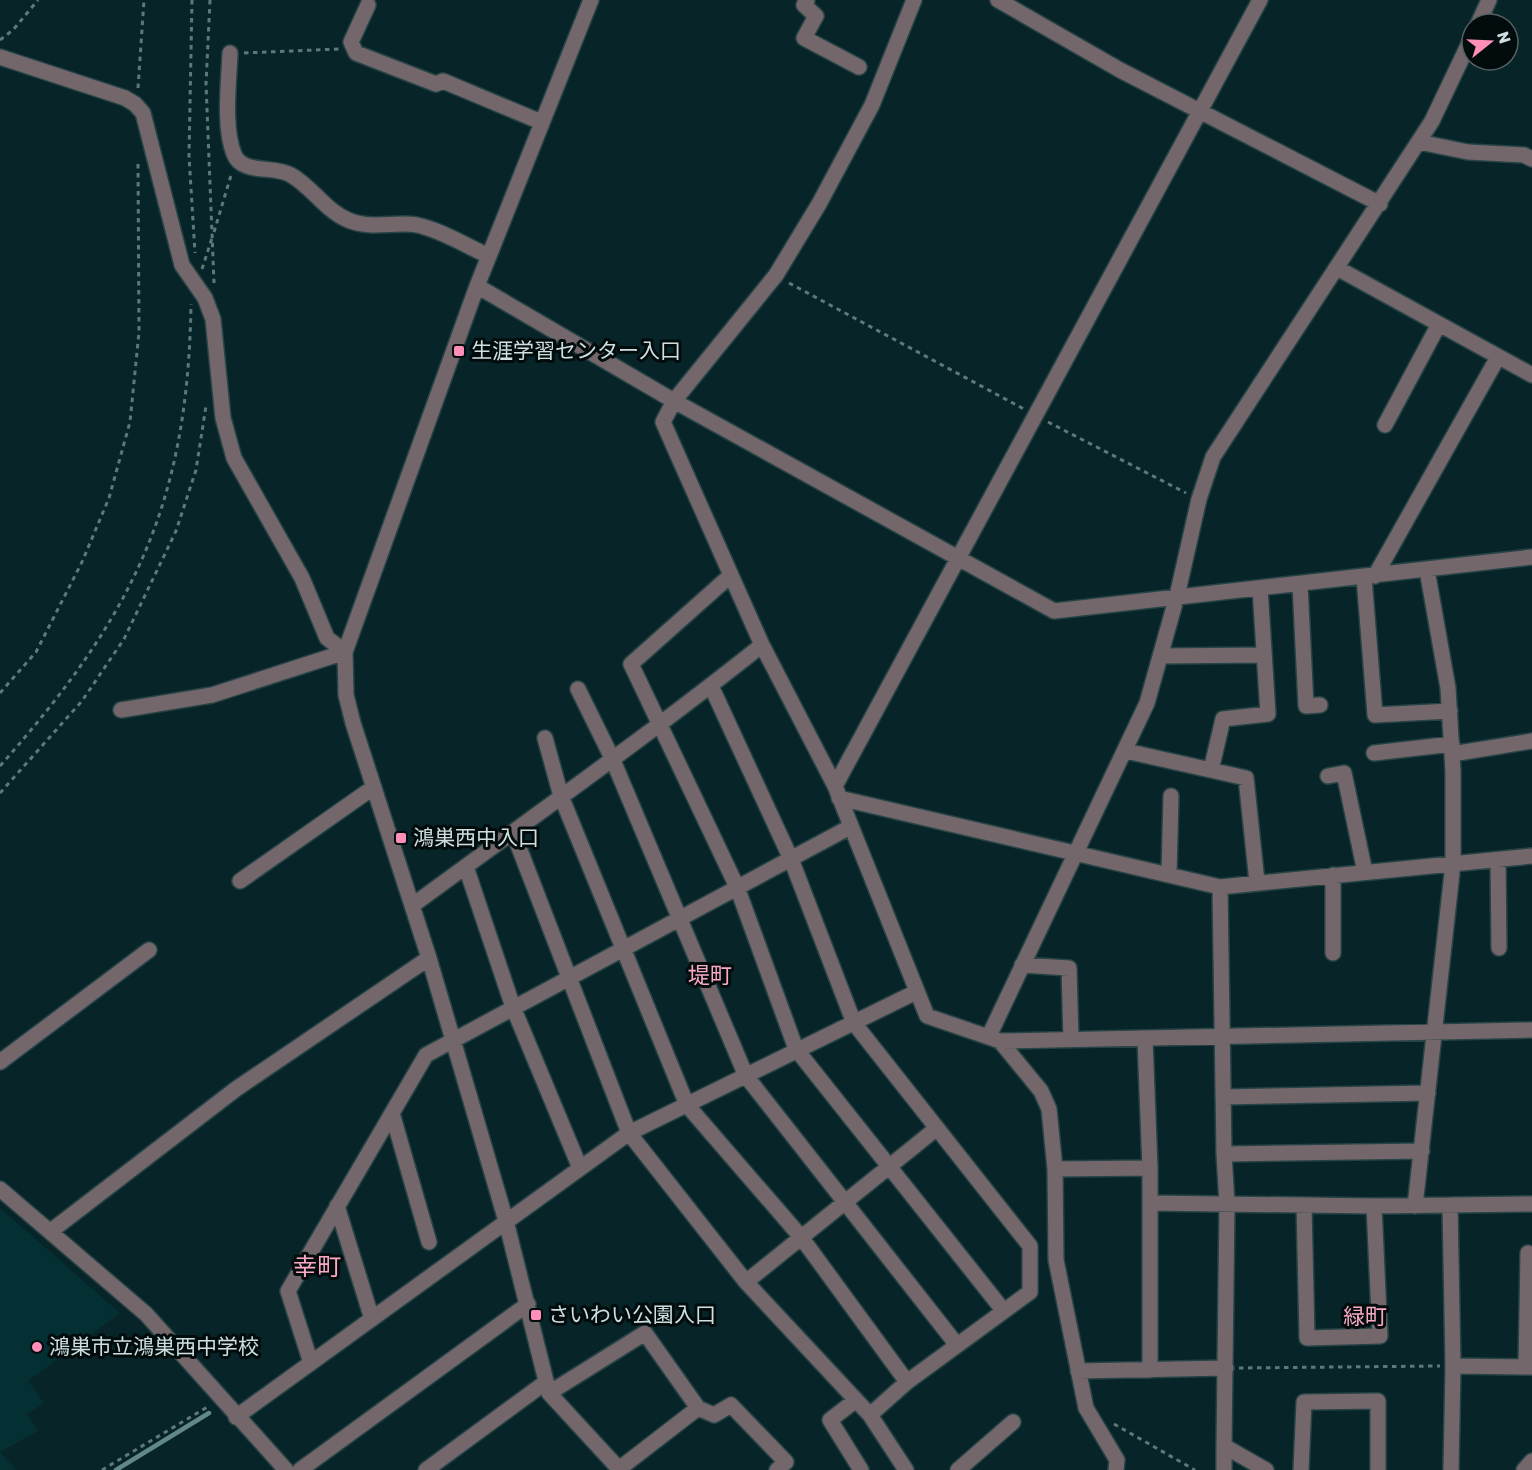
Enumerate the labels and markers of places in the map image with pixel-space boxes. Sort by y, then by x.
place label: 生涯学習センター入口 [471,338,681,363]
marker: 生涯学習センター入口 [452,344,466,358]
place label: 鴻巣西中入口 [413,825,539,850]
marker: 鴻巣西中入口 [394,831,408,845]
place label: さいわい公園入口 [548,1302,716,1327]
marker: さいわい公園入口 [529,1308,543,1322]
place label: 鴻巣市立鴻巣西中学校 [49,1334,259,1359]
marker: 鴻巣市立鴻巣西中学校 [30,1340,44,1354]

